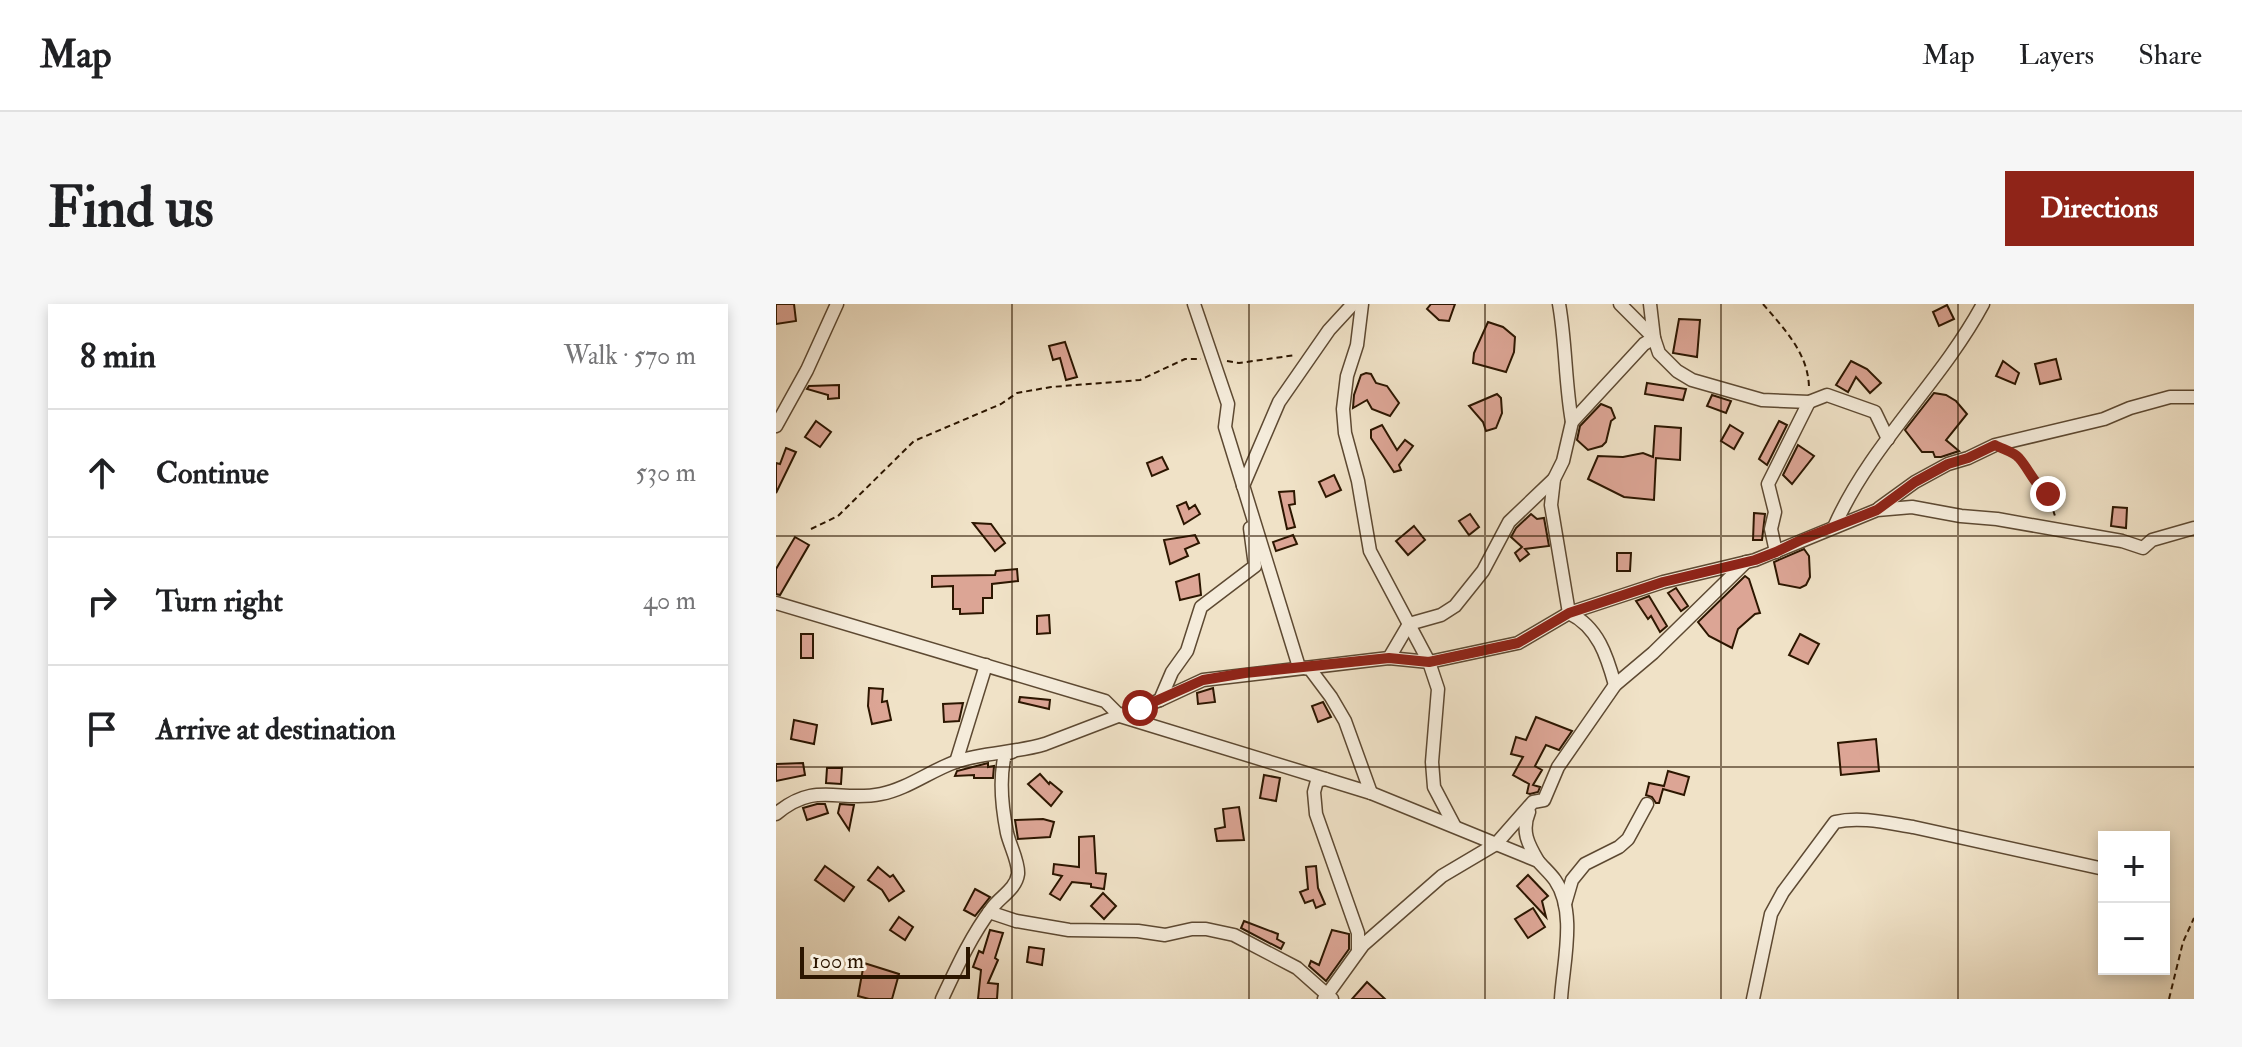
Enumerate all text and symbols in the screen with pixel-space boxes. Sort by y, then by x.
text: Map [40,31,111,79]
text: Map [1922,38,1975,73]
text: Layers [2019,38,2094,73]
text: Share [2138,38,2202,73]
button: Directions [2005,171,2194,246]
text: Find us [48,173,214,244]
text: 8 min [80,335,156,378]
text: Walk · 570 m [564,340,696,372]
icon: ahead [80,451,124,495]
text: Continue [156,455,269,492]
text: 530 m [636,457,696,489]
route end [2030,476,2066,512]
icon: right [80,579,124,623]
text: Turn right [156,583,283,620]
text: 40 m [643,585,696,617]
route start [1122,690,1158,726]
icon: arrive [80,707,124,751]
text: Arrive at destination [156,711,396,748]
map controls [2098,831,2170,975]
button: + [2098,831,2170,903]
button: − [2098,903,2170,975]
scale bar [800,943,970,979]
text: 100 m [812,947,864,975]

